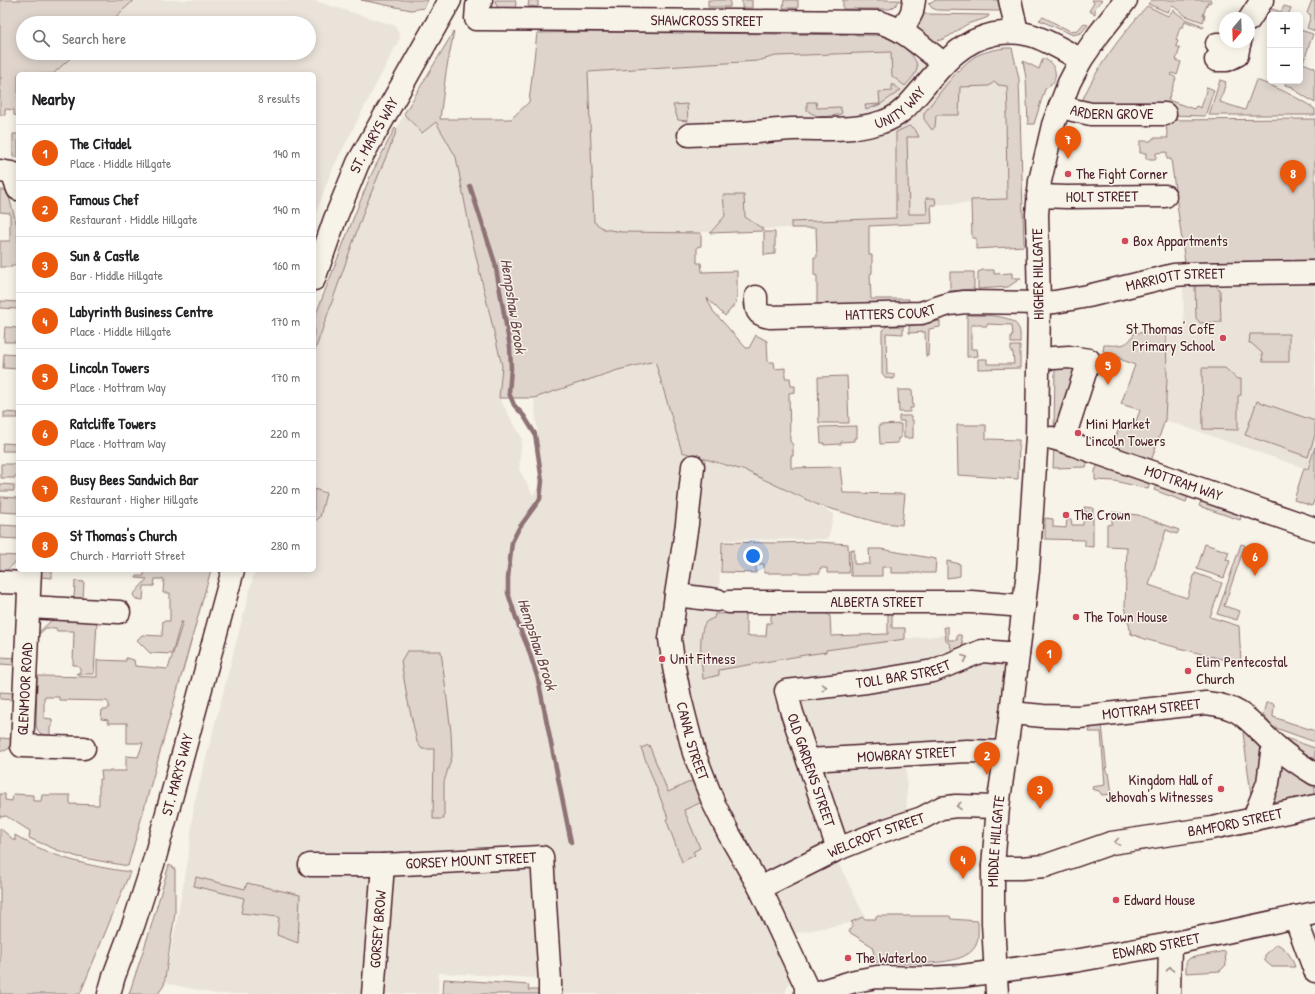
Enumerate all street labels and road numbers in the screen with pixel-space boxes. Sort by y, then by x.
street label: SHAWCROSS STREET [651,9,764,31]
street label: UNITY WAY [872,81,930,134]
street label: ST. MARYS WAY [344,93,403,176]
street label: ARDERN GROVE [1068,99,1154,124]
street label: HOLT STREET [1066,185,1139,207]
street label: HIGHER HILLGATE [1026,228,1049,320]
street label: MARRIOTT STREET [1124,262,1226,296]
street label: HATTERS COURT [845,298,939,325]
street label: MOTTRAM WAY [1142,459,1226,506]
street label: ALBERTA STREET [831,591,924,612]
street label: GLENMOOR ROAD [12,641,37,736]
street label: TOLL BAR STREET [855,654,955,693]
street label: MOTTRAM STREET [1101,693,1203,724]
street label: CANAL STREET [671,699,715,784]
street label: OLD GARDENS STREET [782,710,841,830]
street label: ST. MARYS WAY [156,731,198,818]
street label: MOWBRAY STREET [857,741,958,767]
street label: MIDDLE HILLGATE [982,793,1010,887]
street label: BAMFORD STREET [1186,802,1285,841]
street label: WELCROFT STREET [824,807,928,863]
street label: GORSEY MOUNT STREET [405,846,538,874]
street label: GORSEY BROW [364,889,391,969]
street label: EDWARD STREET [1111,927,1203,964]

